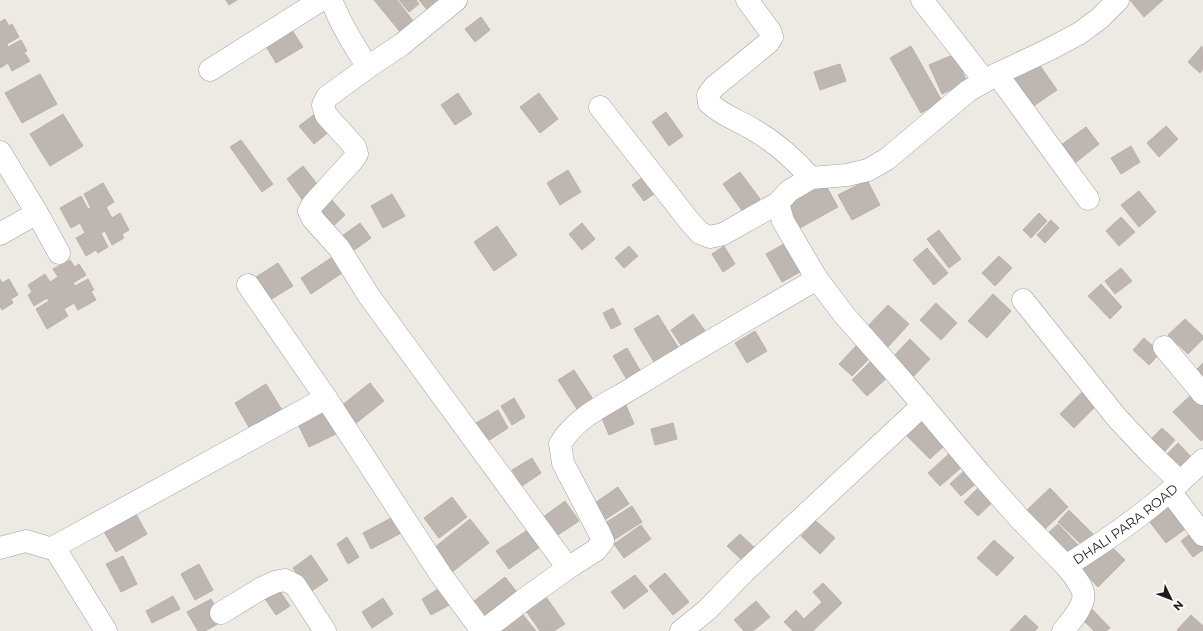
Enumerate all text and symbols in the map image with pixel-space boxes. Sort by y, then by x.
street label: DHALI PARA ROAD [1070,480,1181,568]
north arrow [1151,579,1191,619]
text: N [1170,598,1186,614]

